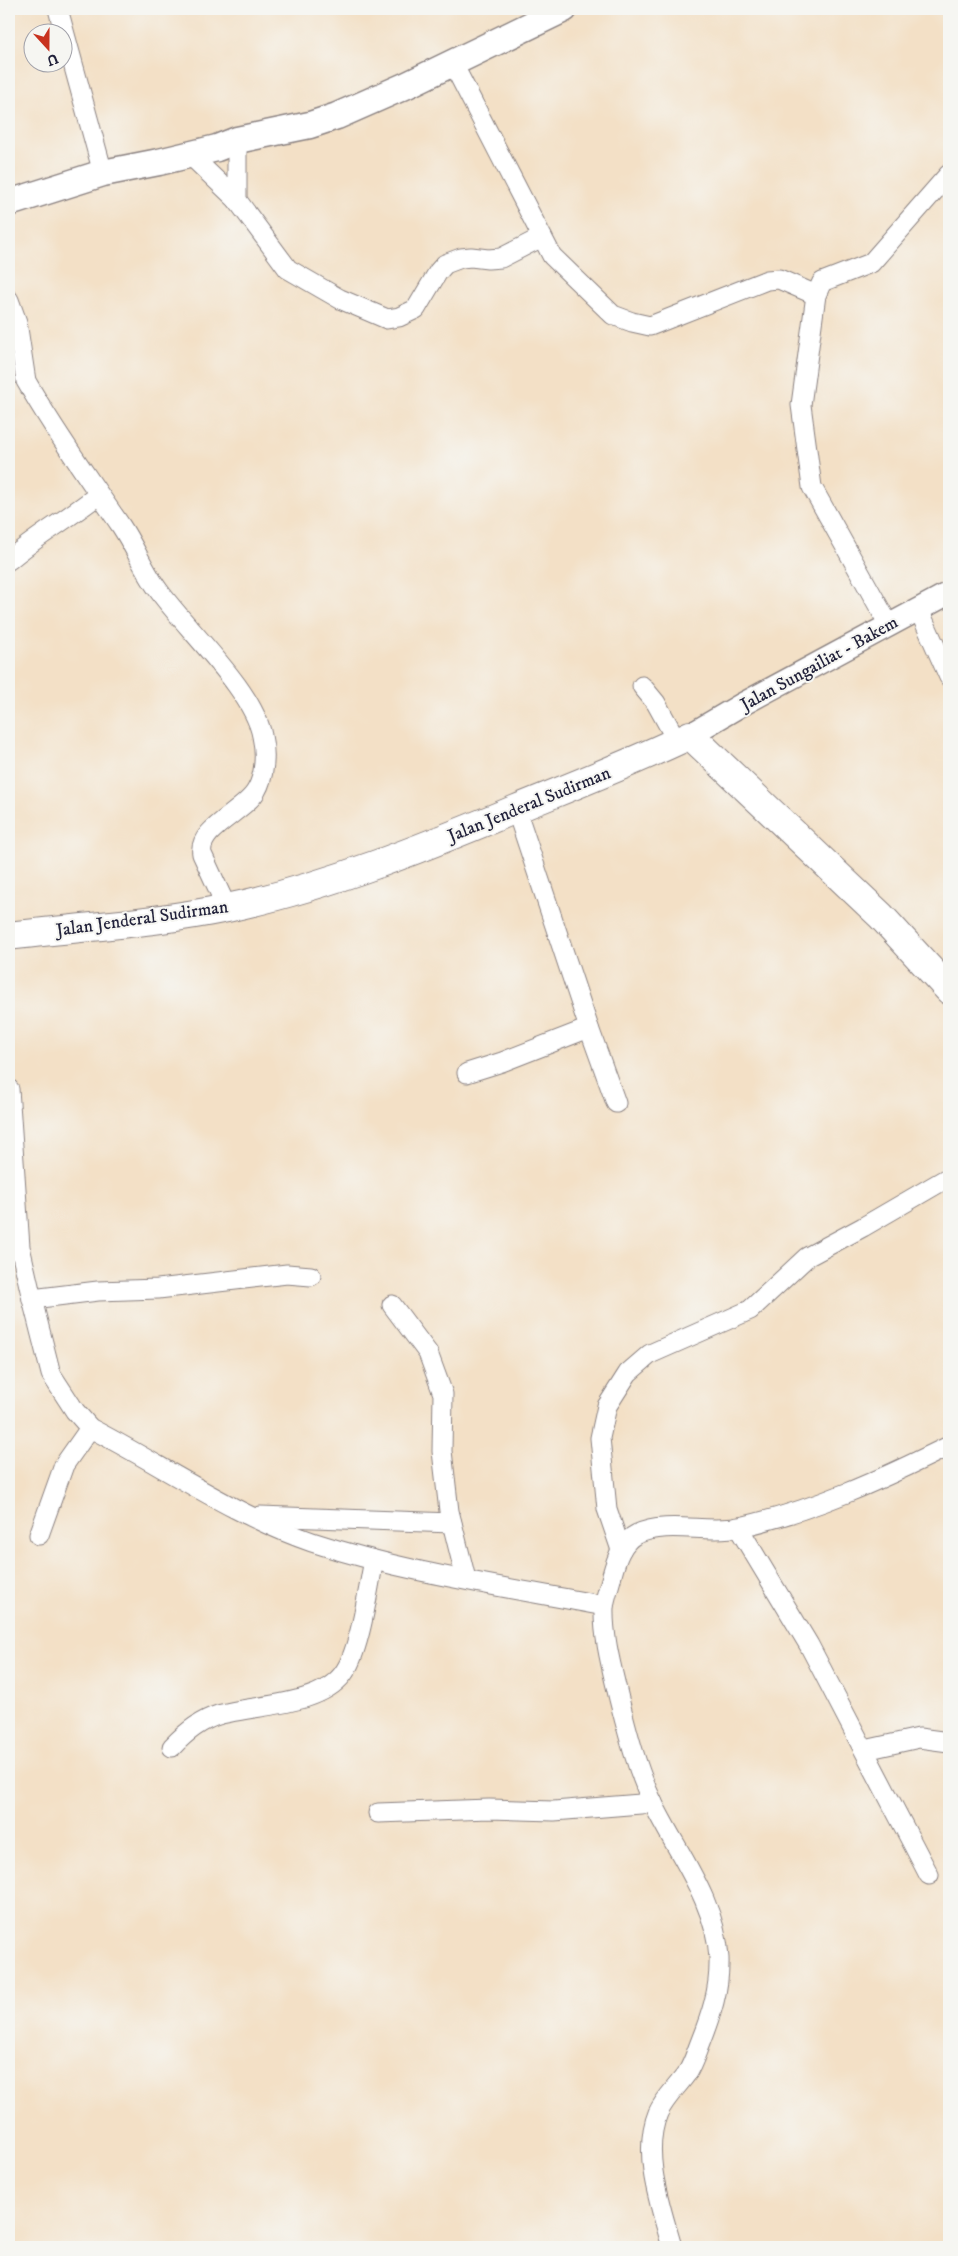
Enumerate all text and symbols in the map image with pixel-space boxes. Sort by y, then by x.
north arrow [22,22,72,72]
text: U [44,49,61,70]
street label: Jalan Sungailiat - Bakem [735,611,902,717]
street label: Jalan Jenderal Sudirman [443,762,614,848]
street label: Jalan Jenderal Sudirman [53,896,230,942]

